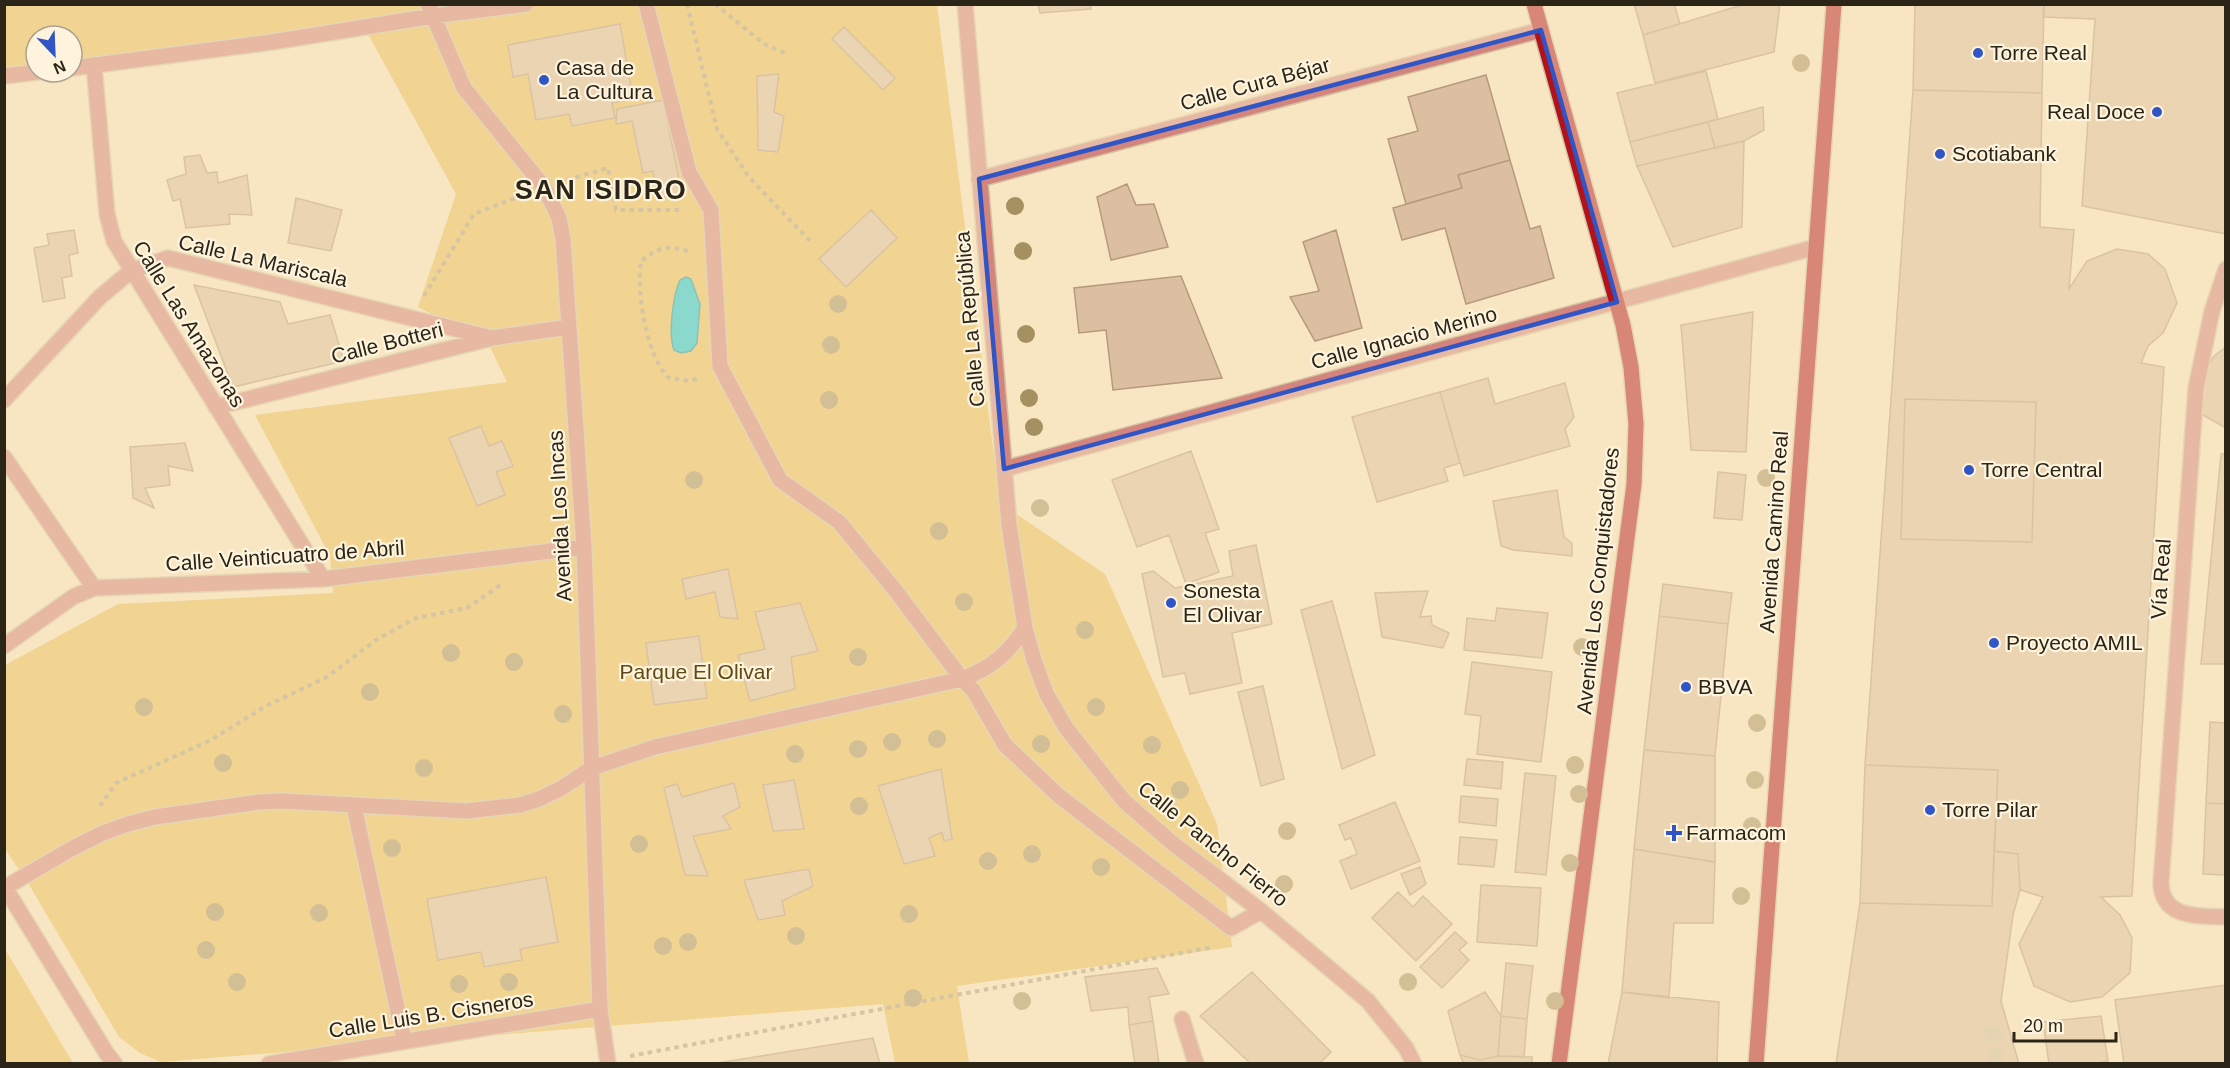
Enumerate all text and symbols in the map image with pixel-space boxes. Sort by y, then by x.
north arrow [24,24,84,84]
place label: Torre Real [1990,41,2087,64]
marker: Torre Real [1971,46,1985,60]
street label: Calle Cura Béjar [1177,52,1332,115]
place label: Casa de La Cultura [556,56,653,103]
text: N [51,57,68,77]
marker: Casa de La Cultura [537,73,551,87]
place label: Real Doce [2047,100,2145,123]
marker: Real Doce [2150,105,2164,119]
place label: Scotiabank [1952,142,2056,165]
marker: Scotiabank [1933,147,1947,161]
district label: SAN ISIDRO [515,175,687,205]
street label: Calle La Mariscala [176,230,350,291]
street label: Calle La República [950,230,989,408]
street label: Calle Las Amazonas [129,236,250,411]
street label: Calle Ignacio Merino [1308,302,1499,373]
street label: Calle Botteri [329,318,445,368]
street label: Avenida Los Incas [544,430,575,602]
street label: Avenida Camino Real [1755,430,1792,634]
street label: Avenida Los Conquistadores [1572,446,1623,715]
place label: Torre Central [1981,458,2102,481]
marker: Torre Central [1962,463,1976,477]
street label: Calle Veinticuatro de Abril [165,536,405,575]
street label: Vía Real [2146,538,2175,620]
place label: Sonesta El Olivar [1183,579,1262,626]
marker: Sonesta El Olivar [1164,596,1178,610]
place label: Proyecto AMIL [2006,631,2143,654]
marker: Proyecto AMIL [1987,636,2001,650]
park label: Parque El Olivar [620,660,772,683]
place label: BBVA [1698,675,1752,698]
marker: BBVA [1679,680,1693,694]
street label: Calle Pancho Fierro [1134,776,1293,911]
place label: Torre Pilar [1942,798,2038,821]
marker: Torre Pilar [1923,803,1937,817]
place label: Farmacom [1686,821,1786,844]
marker: Farmacom [1667,826,1681,840]
street label: Calle Luis B. Cisneros [327,987,535,1042]
scale bar [2014,1005,2116,1043]
text: 20 m [2023,1016,2063,1036]

